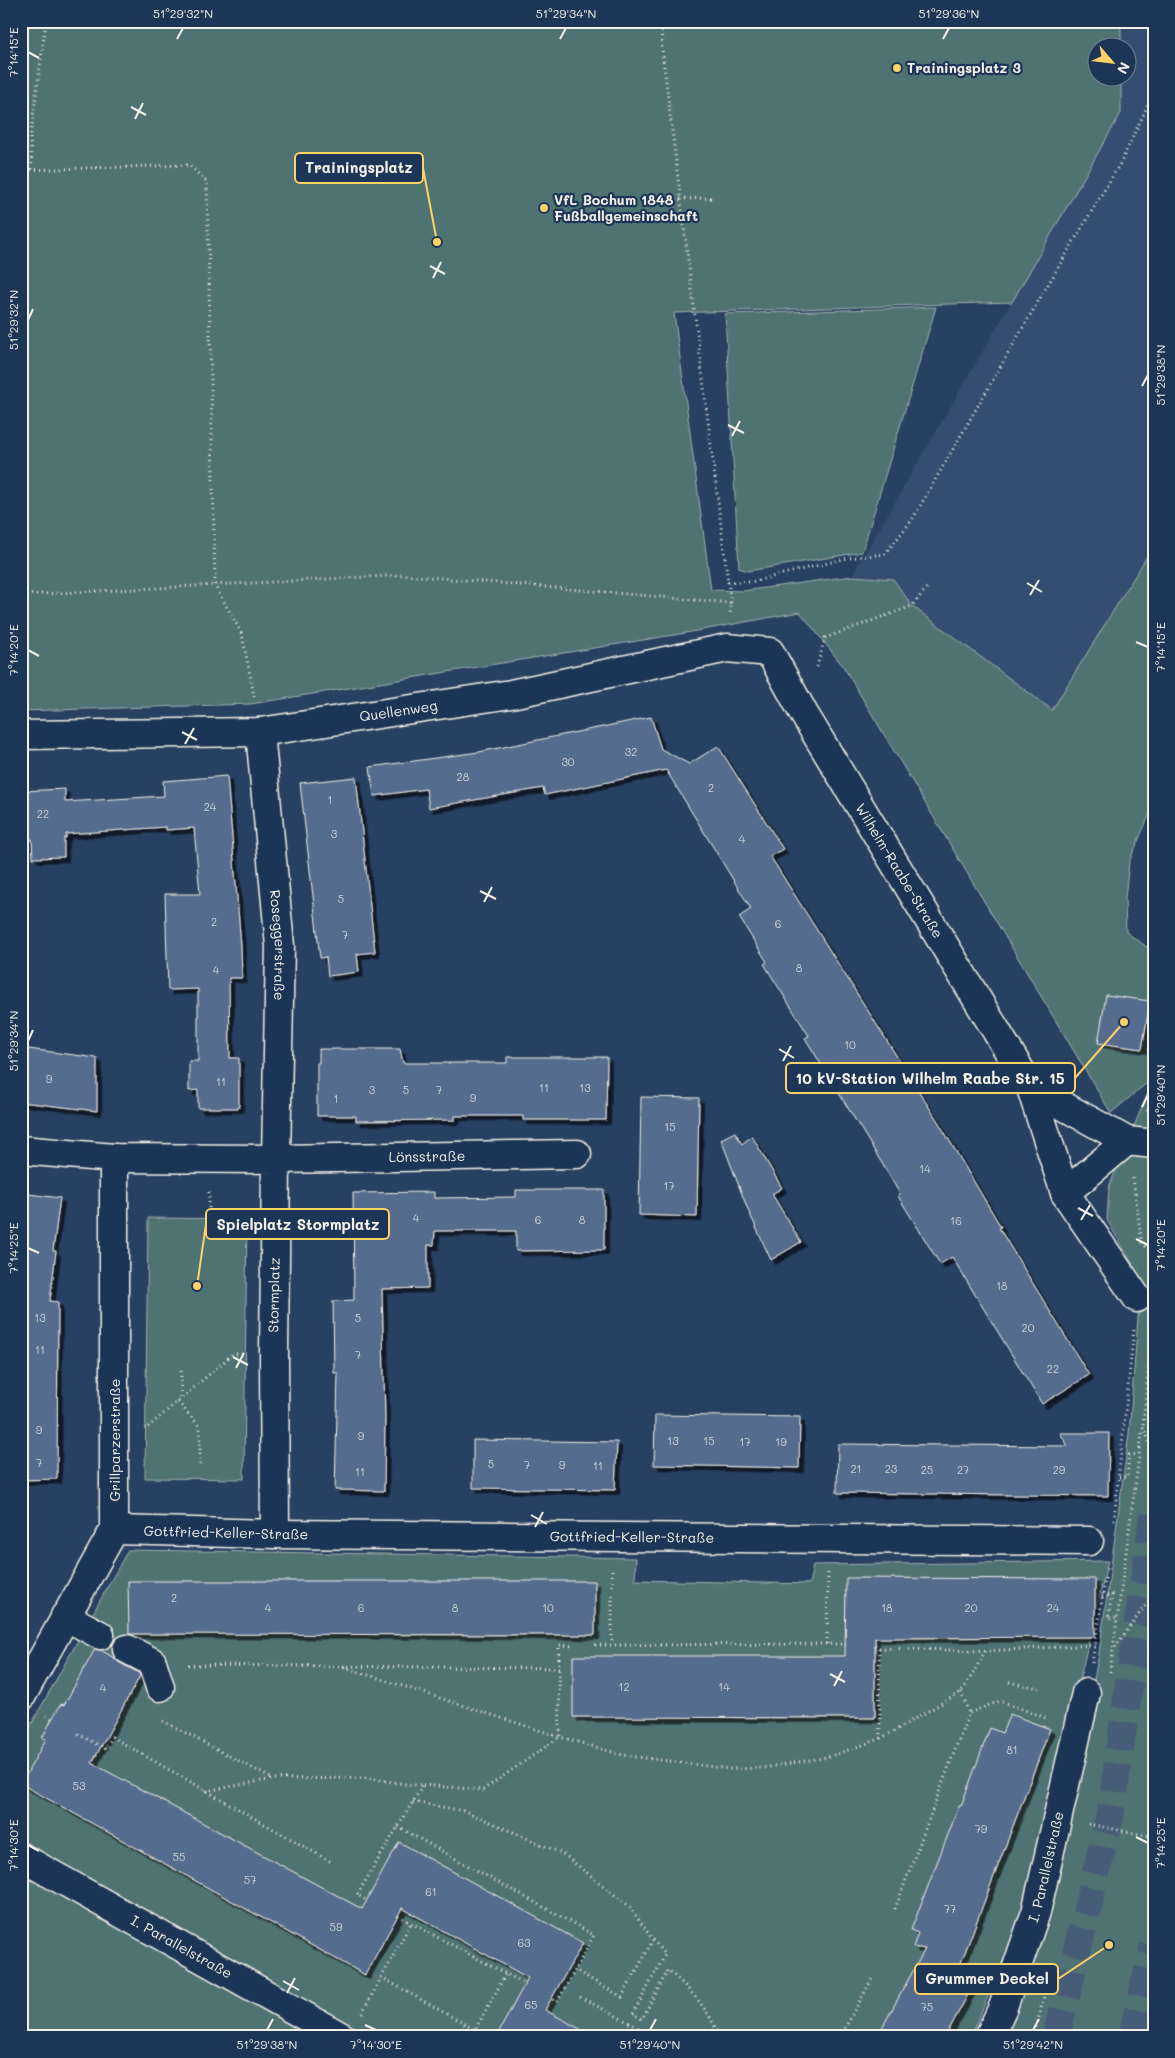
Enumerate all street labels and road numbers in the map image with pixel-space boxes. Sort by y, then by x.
street label: Quellenweg [358,695,439,726]
street label: Wilhelm-Raabe-Straße [851,799,948,942]
street label: Roseggerstraße [266,889,290,1001]
street label: Lönsstraße [389,1146,465,1166]
street label: Stormplatz [263,1257,284,1333]
street label: Grillparzerstraße [105,1379,124,1501]
street label: Gottfried-Keller-Straße [144,1521,308,1543]
street label: Gottfried-Keller-Straße [550,1526,714,1547]
street label: I. Parallelstraße [1023,1809,1068,1925]
street label: I. Parallelstraße [128,1911,236,1983]

